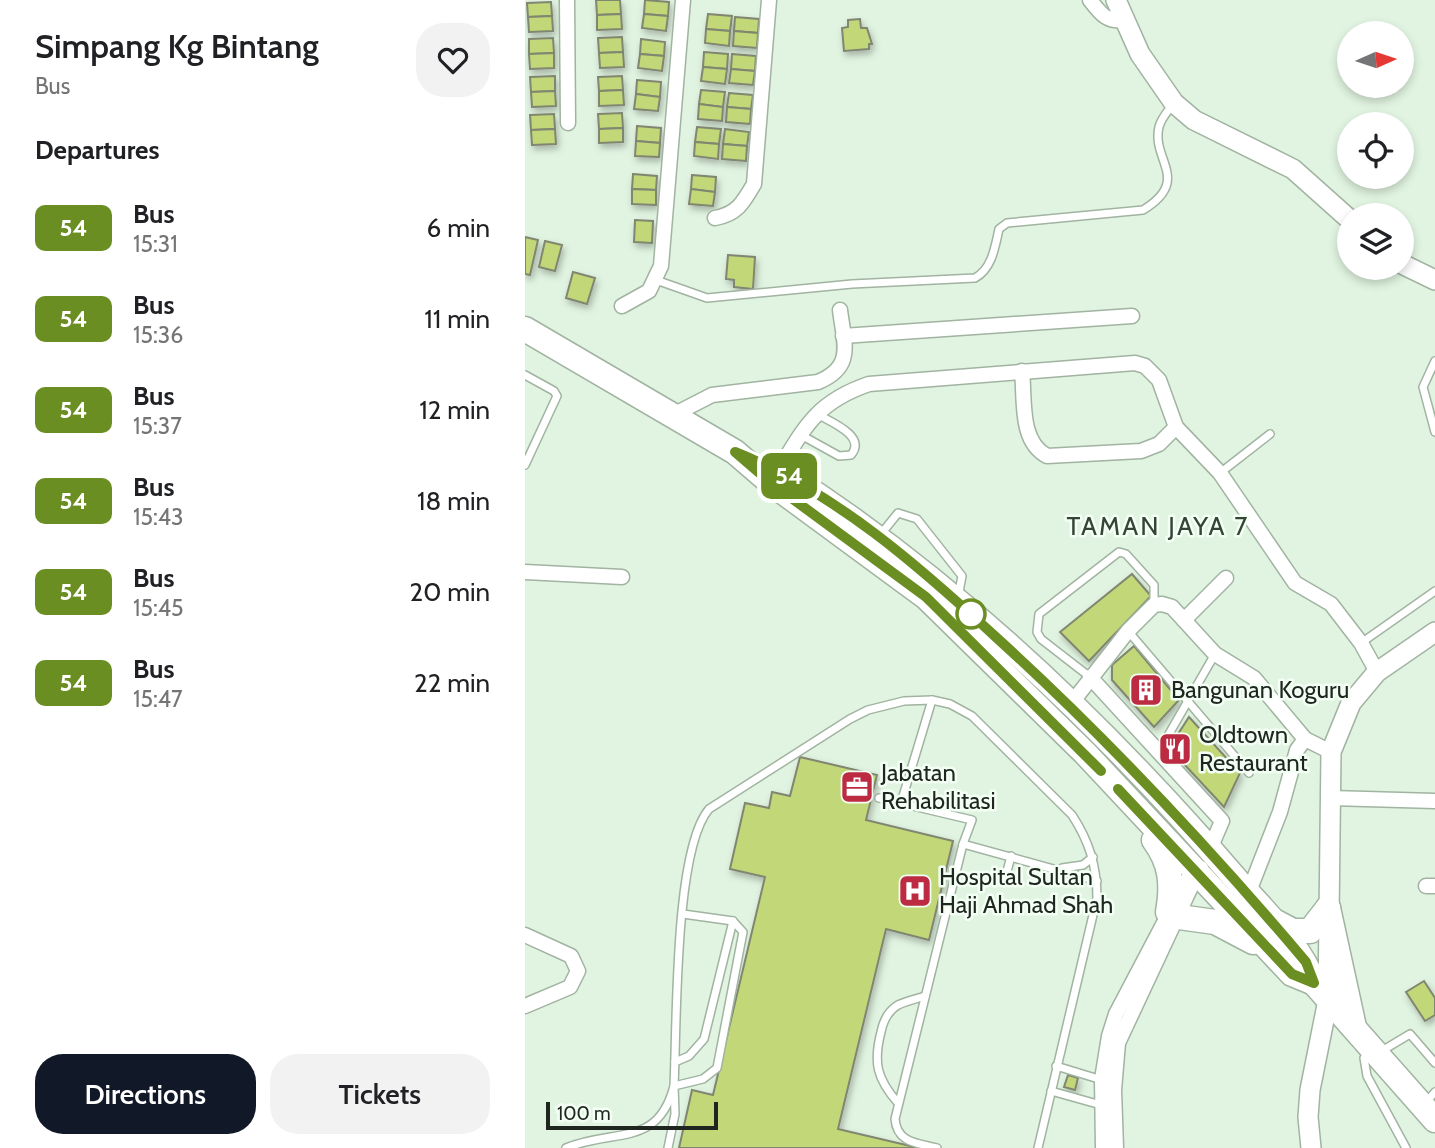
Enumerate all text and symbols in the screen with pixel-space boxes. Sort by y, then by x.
north arrow [1337,21,1414,98]
map controls [1337,21,1414,280]
button: heart [416,23,490,97]
text: Simpang Kg Bintang [35,26,319,66]
text: Bus [35,72,70,100]
button: locate [1337,112,1414,189]
text: Departures [35,134,159,166]
text: Bus [133,198,174,230]
button: layers [1337,203,1414,280]
text: 6 min [427,212,490,244]
text: 54 [60,213,87,242]
text: 15:31 [133,230,178,258]
text: Bus [133,289,174,321]
text: 11 min [424,303,490,335]
text: 54 [60,304,87,333]
text: 15:36 [133,321,183,349]
text: Bus [133,380,174,412]
text: 12 min [419,394,490,426]
text: 54 [60,395,87,424]
text: 15:37 [133,412,182,440]
line badge: 54 [757,453,821,499]
text: 54 [775,461,803,490]
text: Bus [133,471,174,503]
text: 18 min [417,485,490,517]
text: 54 [60,486,87,515]
text: 15:43 [133,503,183,531]
district label: TAMAN JAYA 7 [1067,510,1249,542]
text: Bus [133,562,174,594]
text: 20 min [410,576,490,608]
text: 54 [60,577,87,606]
text: 15:45 [133,594,183,622]
unlabelled marker [956,599,986,629]
text: Bus [133,653,174,685]
text: 22 min [414,667,490,699]
text: 54 [60,668,87,697]
building icon: Bangunan Koguru [1127,671,1165,709]
place label: Bangunan Koguru [1171,675,1349,704]
text: 15:47 [133,685,183,713]
place label: Oldtown Restaurant [1199,720,1308,777]
restaurant icon: Oldtown Restaurant [1156,730,1194,768]
place label: Jabatan Rehabilitasi [880,758,996,815]
office icon: Jabatan Rehabilitasi [838,768,876,806]
place label: Hospital Sultan Haji Ahmad Shah [939,862,1113,919]
hospital icon: Hospital Sultan Haji Ahmad Shah [896,872,934,910]
button: Directions [35,1054,256,1134]
button: Tickets [270,1054,490,1134]
scale bar [546,1099,717,1131]
text: 100 m [557,1102,611,1125]

